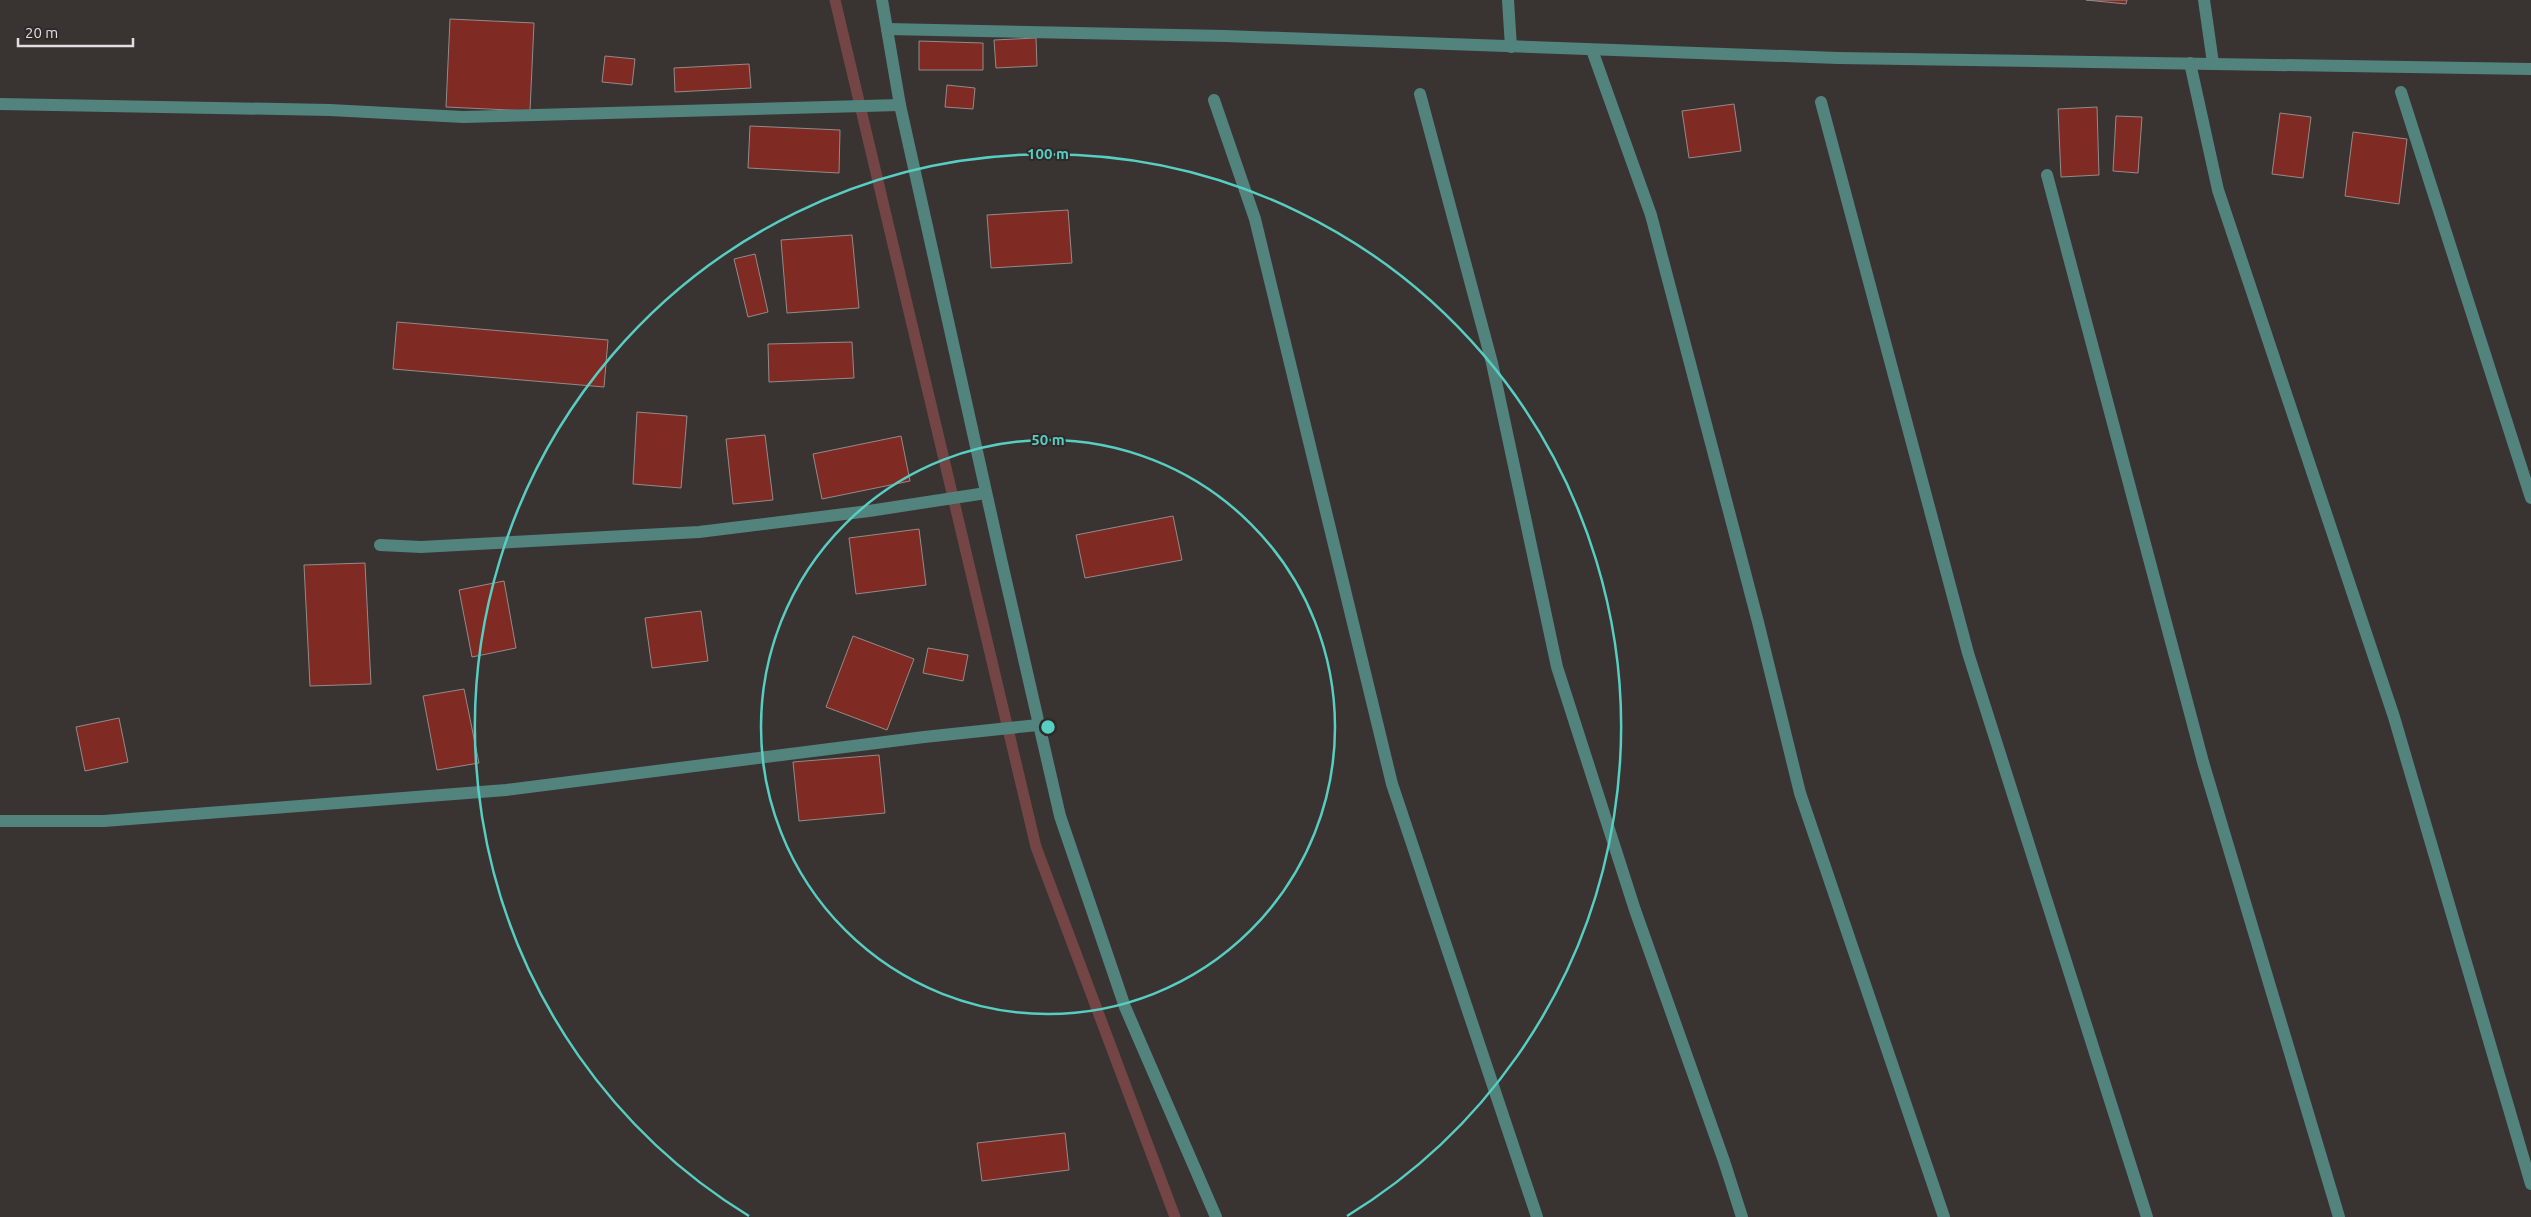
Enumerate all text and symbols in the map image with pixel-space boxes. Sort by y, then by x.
scale bar [18,15,132,47]
text: 20 m [25,24,58,41]
text: 100 m [1027,145,1069,162]
text: 50 m [1031,431,1065,448]
centre of rings [1039,718,1057,736]

